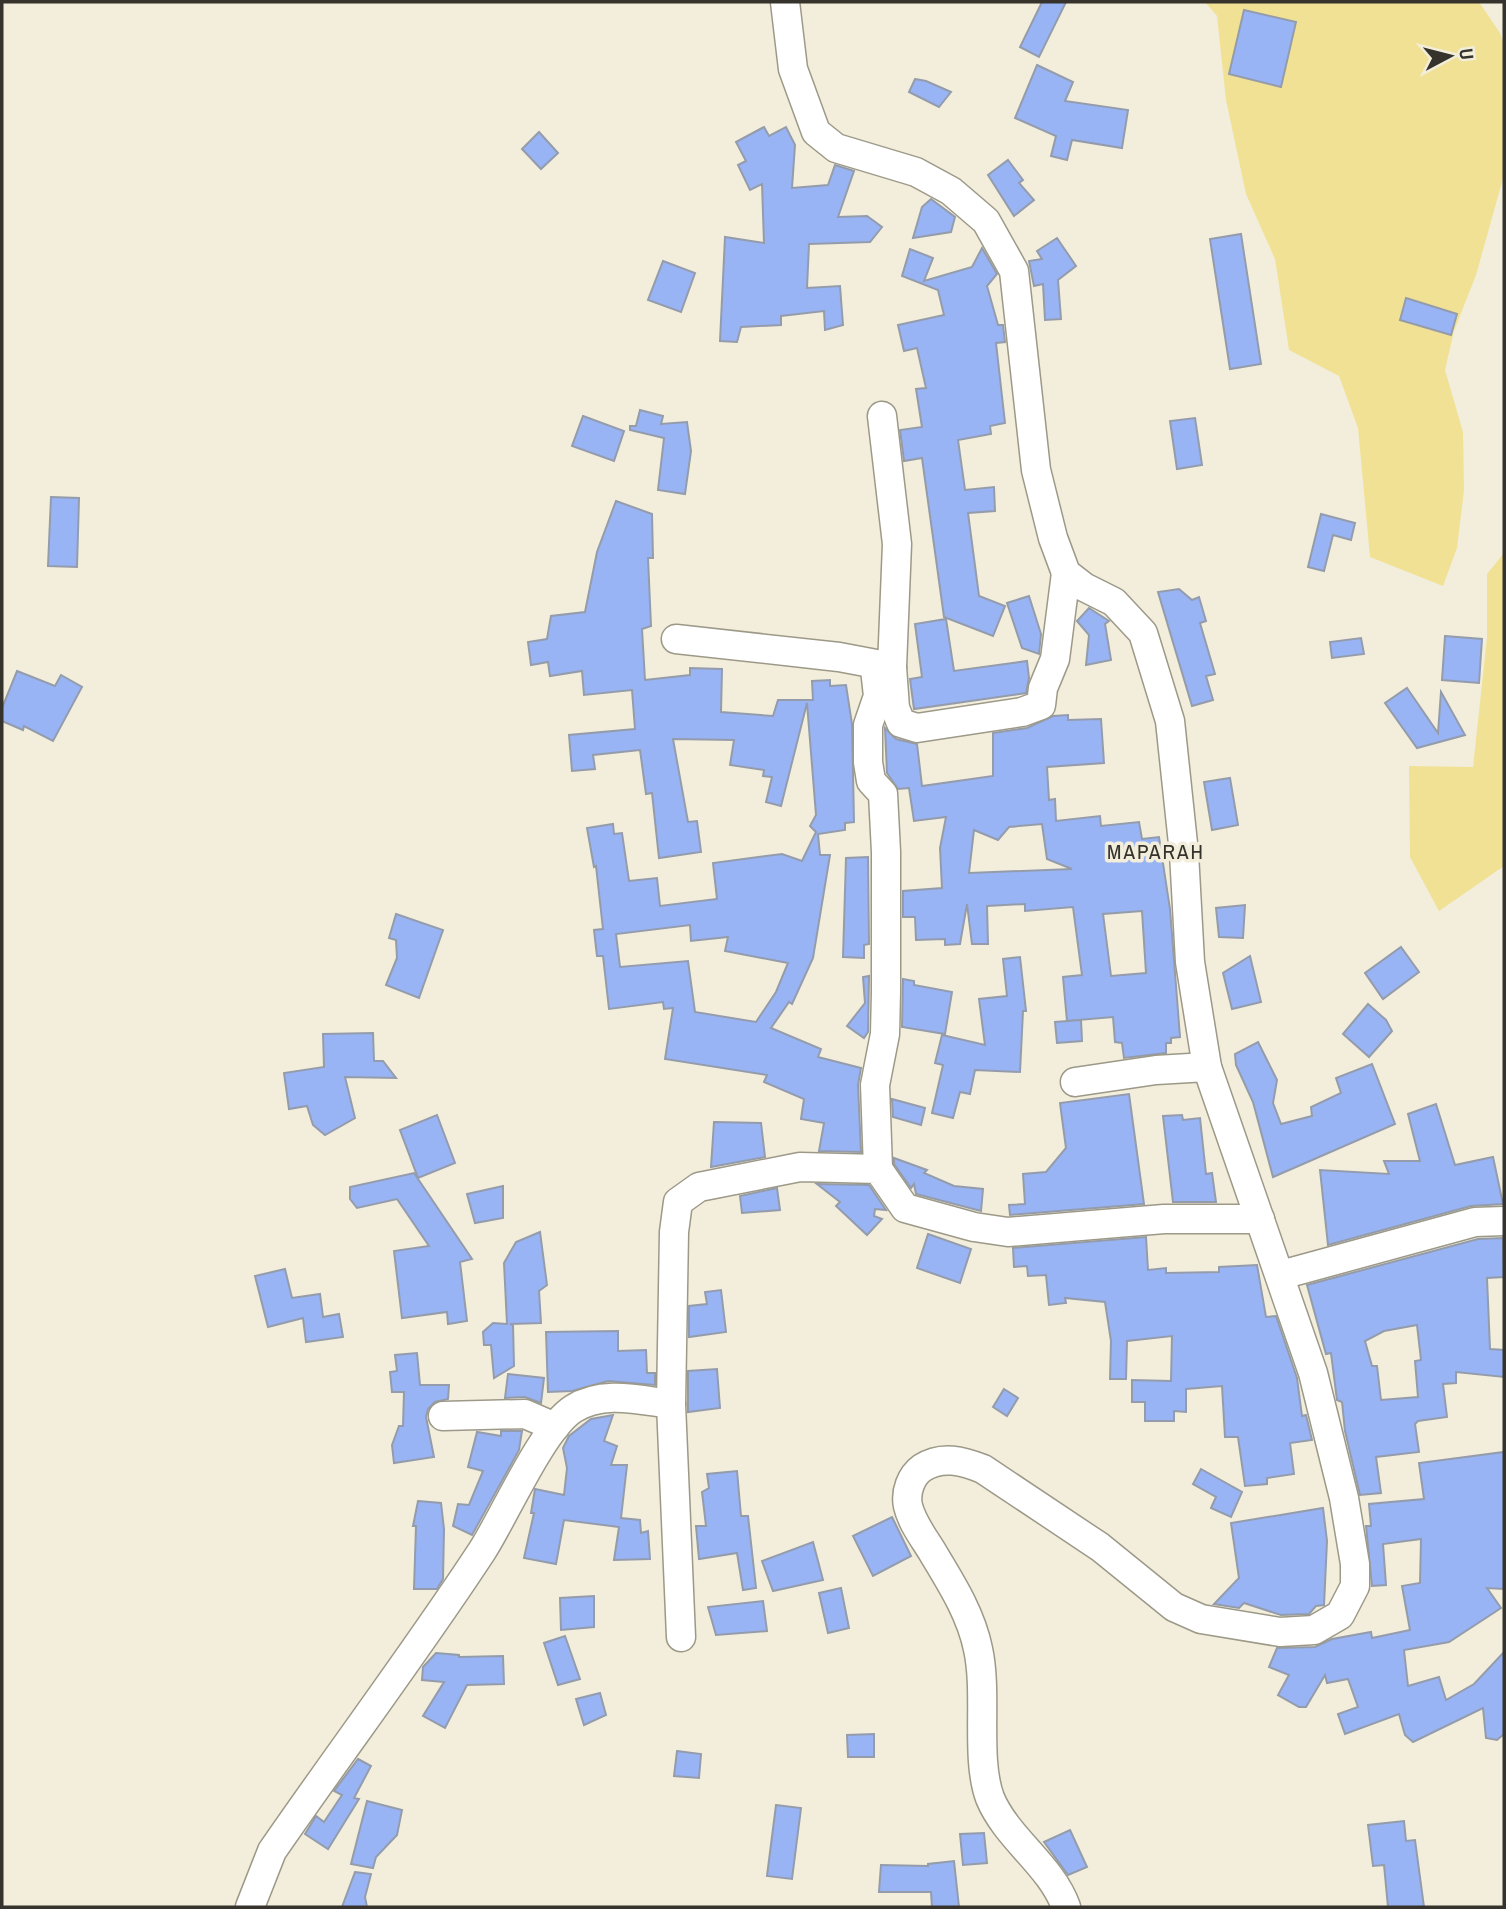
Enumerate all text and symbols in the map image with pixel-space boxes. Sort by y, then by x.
north arrow [1415,21,1485,91]
text: U [1453,47,1480,61]
district label: MAPARAH [1107,837,1205,866]

